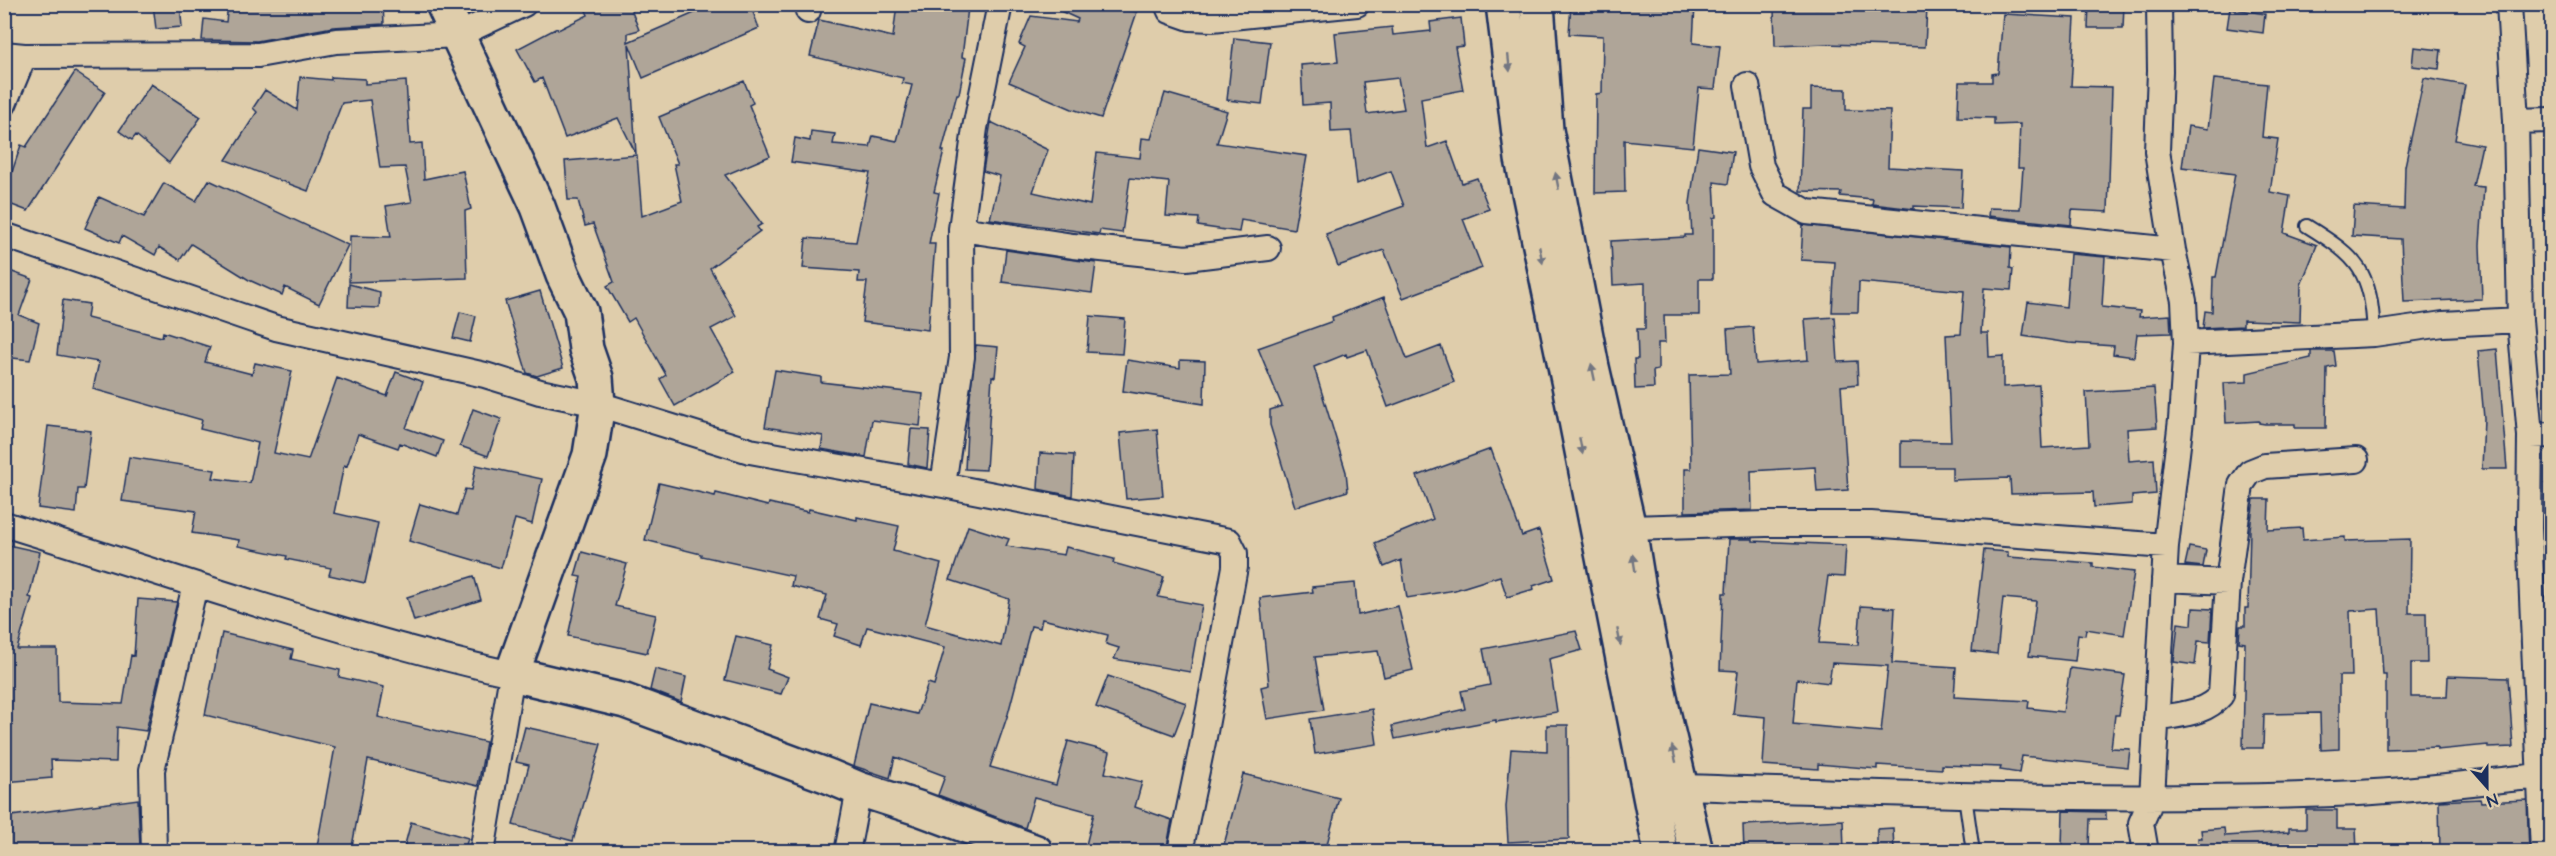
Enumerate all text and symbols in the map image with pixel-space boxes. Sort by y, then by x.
one-way arrow [1504,53,1514,72]
one-way arrow [1552,171,1561,190]
one-way arrow [1537,246,1546,265]
one-way arrow [1588,363,1597,382]
one-way arrow [1577,436,1587,455]
one-way arrow [1630,553,1639,572]
one-way arrow [1615,628,1624,647]
one-way arrow [1668,744,1678,763]
north arrow [2457,757,2517,817]
text: N [2483,788,2501,812]

